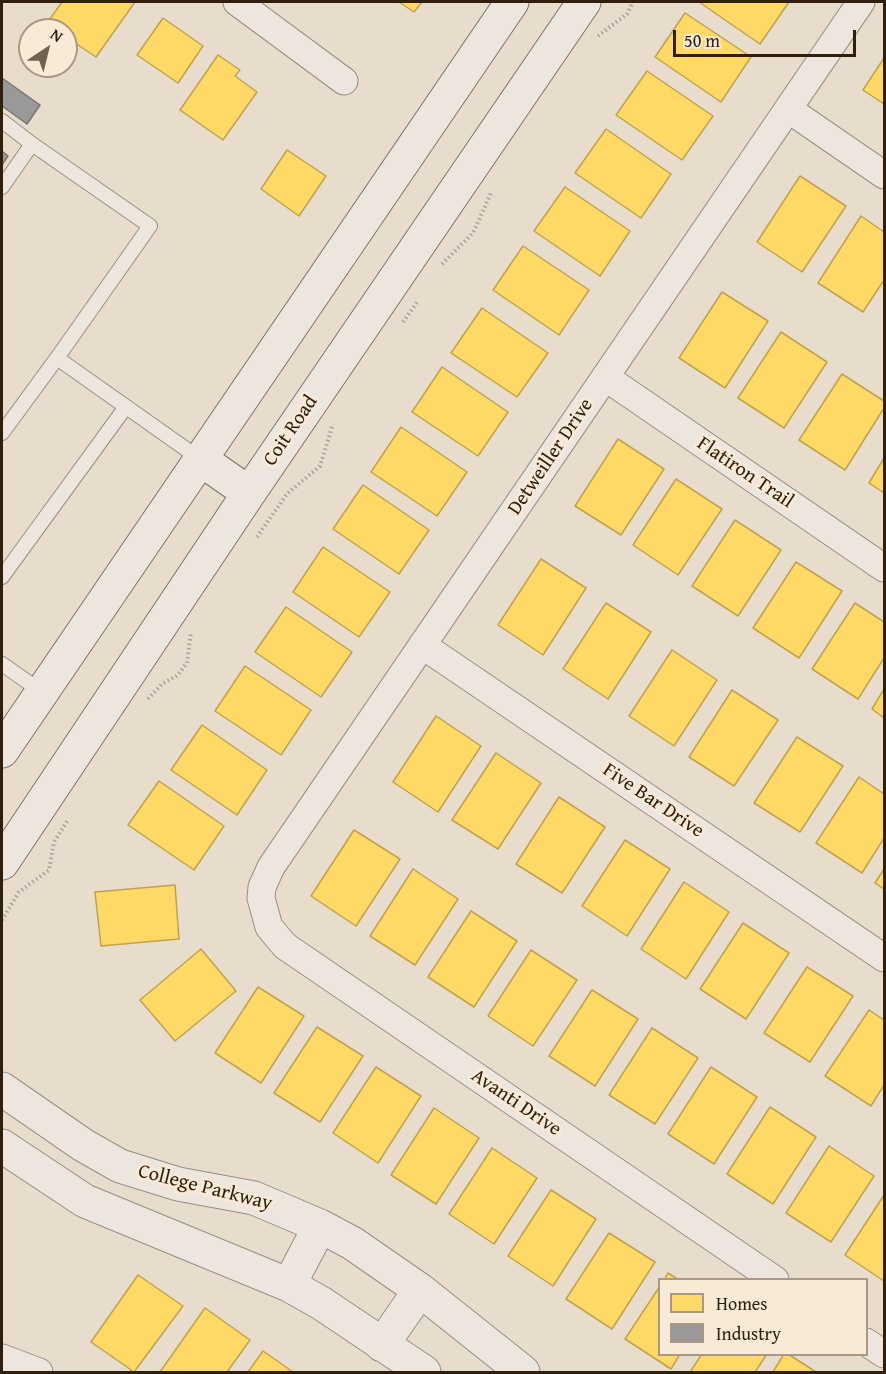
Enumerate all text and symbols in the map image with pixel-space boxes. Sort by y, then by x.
north arrow [18,18,78,78]
scale bar [676,18,859,56]
text: N [46,22,68,48]
text: 50 m [684,27,720,54]
street label: Coit Road [259,391,323,471]
street label: Detweiller Drive [503,394,599,520]
street label: Flatiron Trail [692,432,798,514]
street label: Five Bar Drive [598,758,708,844]
street label: Avanti Drive [466,1064,566,1142]
street label: College Parkway [135,1160,275,1216]
legend [658,1278,868,1356]
text: Homes [716,1290,767,1317]
text: Industry [716,1320,781,1347]

